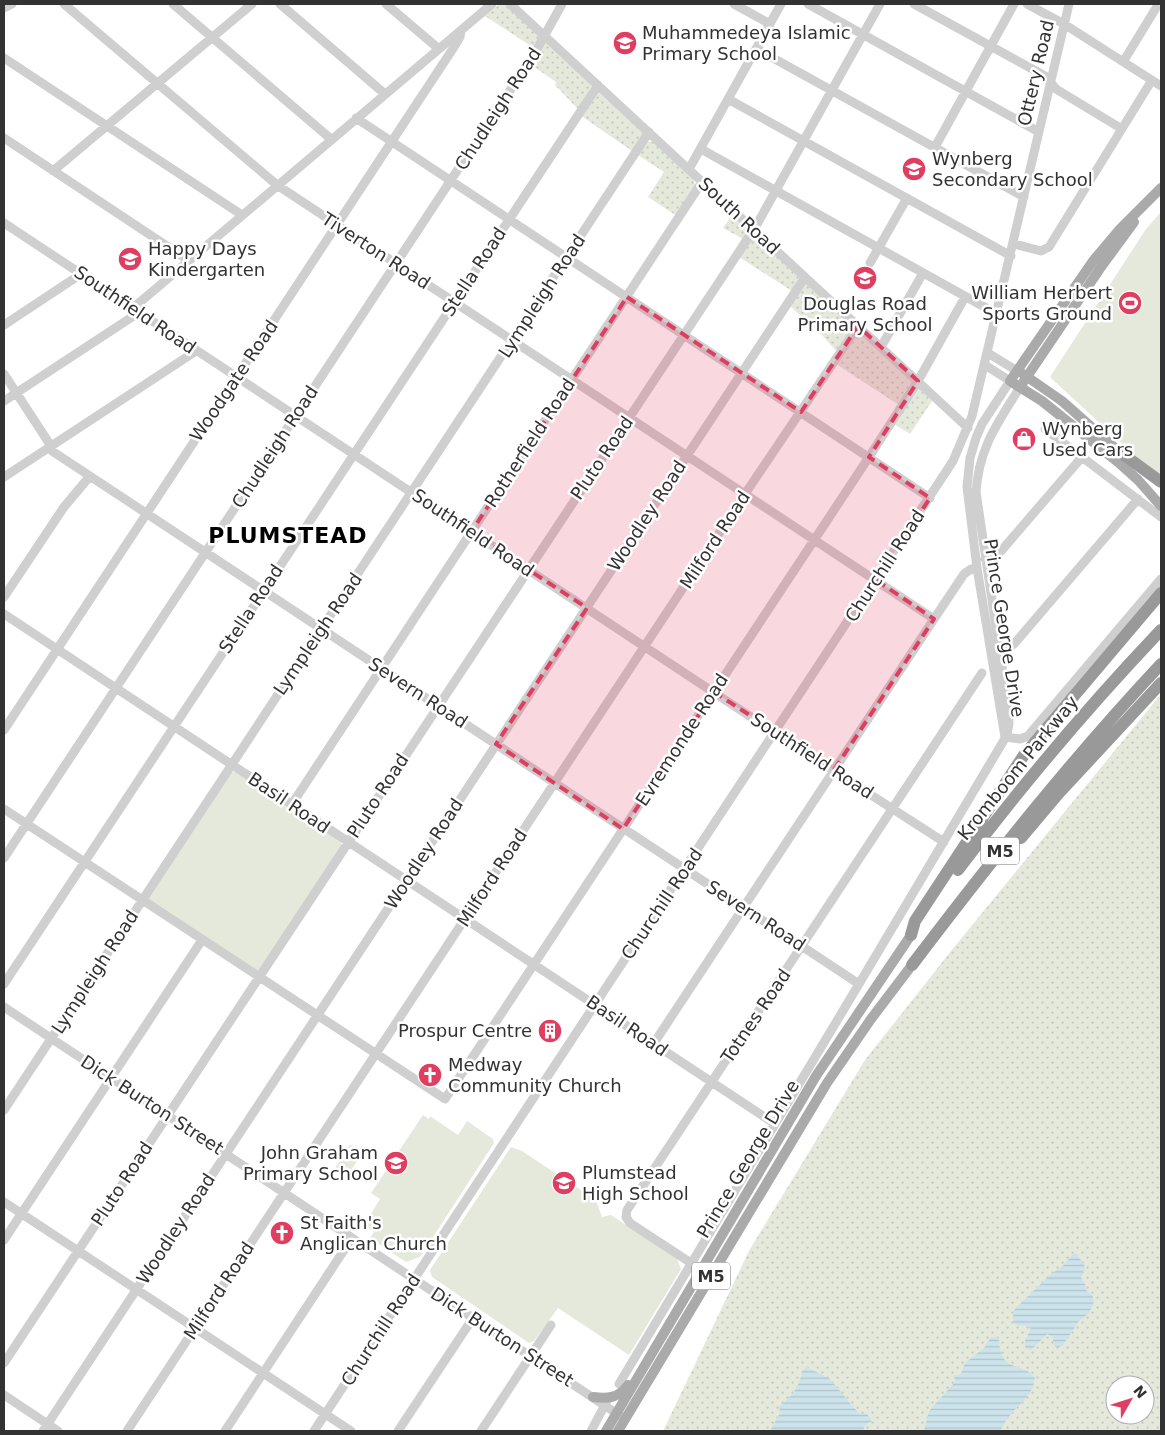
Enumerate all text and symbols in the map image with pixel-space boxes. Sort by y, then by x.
street label: Ottery Road [1013,18,1058,128]
place label: Muhammedeya Islamic Primary School [642,22,851,64]
school or university icon: Muhammedeya Islamic Primary School [612,30,638,56]
street label: Chudleigh Road [450,44,545,174]
place label: Wynberg Secondary School [932,148,1093,190]
school or university icon: Wynberg Secondary School [901,156,927,182]
street label: South Road [694,173,784,259]
street label: Tiverton Road [317,207,434,293]
street label: Stella Road [437,223,510,320]
street label: Lympleigh Road [494,230,589,361]
place label: Happy Days Kindergarten [148,238,265,280]
school or university icon: Happy Days Kindergarten [117,246,143,272]
street label: Southfield Road [71,261,200,358]
school or university icon: Douglas Road Primary School [852,265,878,291]
place label: William Herbert Sports Ground [971,282,1112,324]
sports icon: William Herbert Sports Ground [1117,290,1143,316]
place label: Douglas Road Primary School [797,293,933,335]
street label: Woodgate Road [185,316,282,445]
street label: Rotherfield Road [480,374,579,511]
street label: Chudleigh Road [227,382,322,512]
street label: Pluto Road [566,412,637,503]
place label: Wynberg Used Cars [1042,418,1133,460]
shop icon: Wynberg Used Cars [1011,426,1037,452]
street label: Woodley Road [603,456,690,575]
street label: Southfield Road [409,484,538,581]
street label: Milford Road [675,487,754,593]
street label: Churchill Road [840,506,929,626]
district label: PLUMSTEAD [208,523,368,548]
street label: Prince George Drive [980,537,1029,719]
street label: Stella Road [214,560,287,657]
street label: Lympleigh Road [269,569,366,699]
street label: Severn Road [365,653,472,732]
street label: Evremonde Road [631,670,732,810]
street label: Kromboom Parkway [953,691,1082,844]
street label: Southfield Road [747,708,878,803]
street label: Pluto Road [343,750,413,842]
street label: Basil Road [245,768,334,837]
street label: Woodley Road [380,794,467,913]
street label: Milford Road [452,825,531,931]
road number: M5 [981,838,1019,864]
street label: Churchill Road [617,844,707,963]
street label: Severn Road [703,876,810,955]
street label: Lympleigh Road [47,906,142,1037]
street label: Totnes Road [716,965,795,1068]
street label: Basil Road [583,991,672,1060]
building icon: Prospur Centre [537,1018,563,1044]
place label: Prospur Centre [398,1020,532,1041]
street label: Dick Burton Street [77,1051,228,1159]
place label: Medway Community Church [448,1054,622,1096]
church icon: Medway Community Church [417,1062,443,1088]
street label: Prince George Drive [692,1076,803,1241]
street label: Pluto Road [87,1138,157,1230]
place label: John Graham Primary School [243,1142,378,1184]
school or university icon: John Graham Primary School [383,1150,409,1176]
place label: Plumstead High School [582,1162,689,1204]
street label: Woodley Road [132,1169,219,1288]
school or university icon: Plumstead High School [551,1170,577,1196]
place label: St Faith's Anglican Church [300,1212,447,1254]
church icon: St Faith's Anglican Church [269,1220,295,1246]
street label: Milford Road [179,1238,258,1344]
road number: M5 [692,1262,730,1290]
street label: Churchill Road [336,1270,425,1390]
street label: Dick Burton Street [427,1283,578,1391]
north arrow [1105,1375,1155,1425]
text: N [1130,1382,1150,1401]

